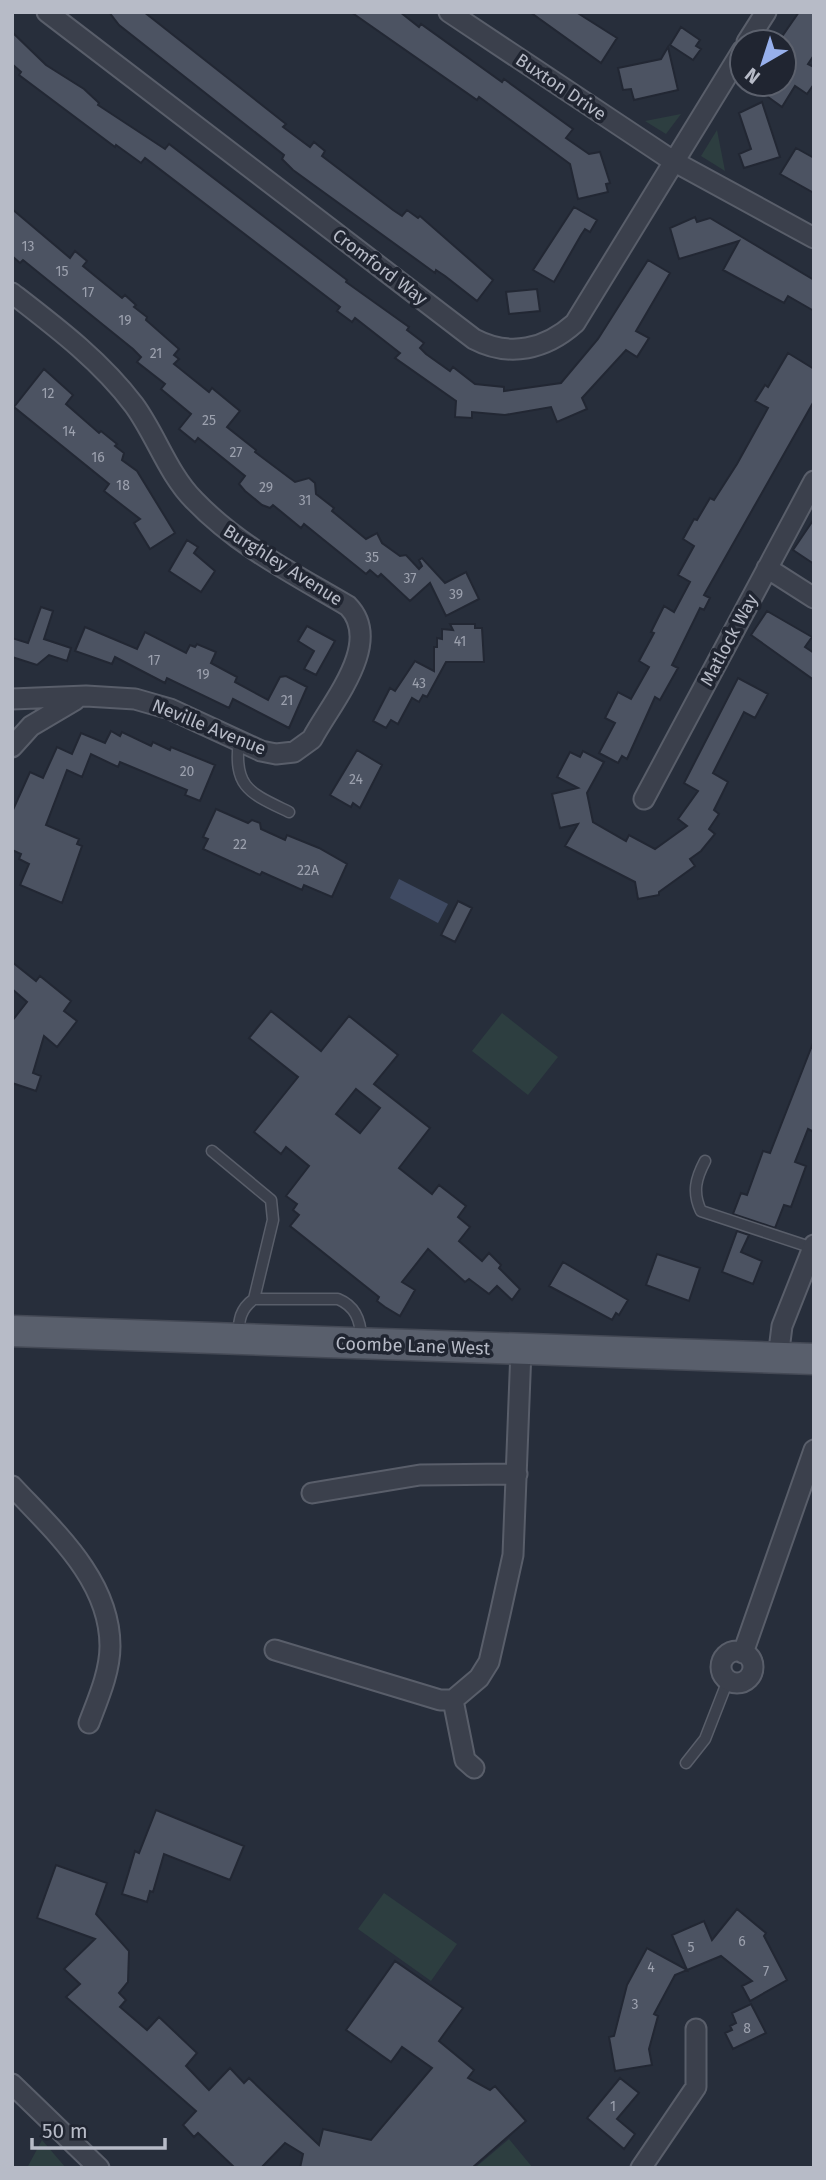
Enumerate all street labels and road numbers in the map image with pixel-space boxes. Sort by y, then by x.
street label: Buxton Drive [512,49,610,125]
street label: Cromford Way [328,224,432,310]
street label: Burghley Avenue [219,520,347,610]
street label: Matlock Way [696,590,763,690]
street label: Neville Avenue [149,694,269,760]
street label: Coombe Lane West [335,1332,491,1360]

